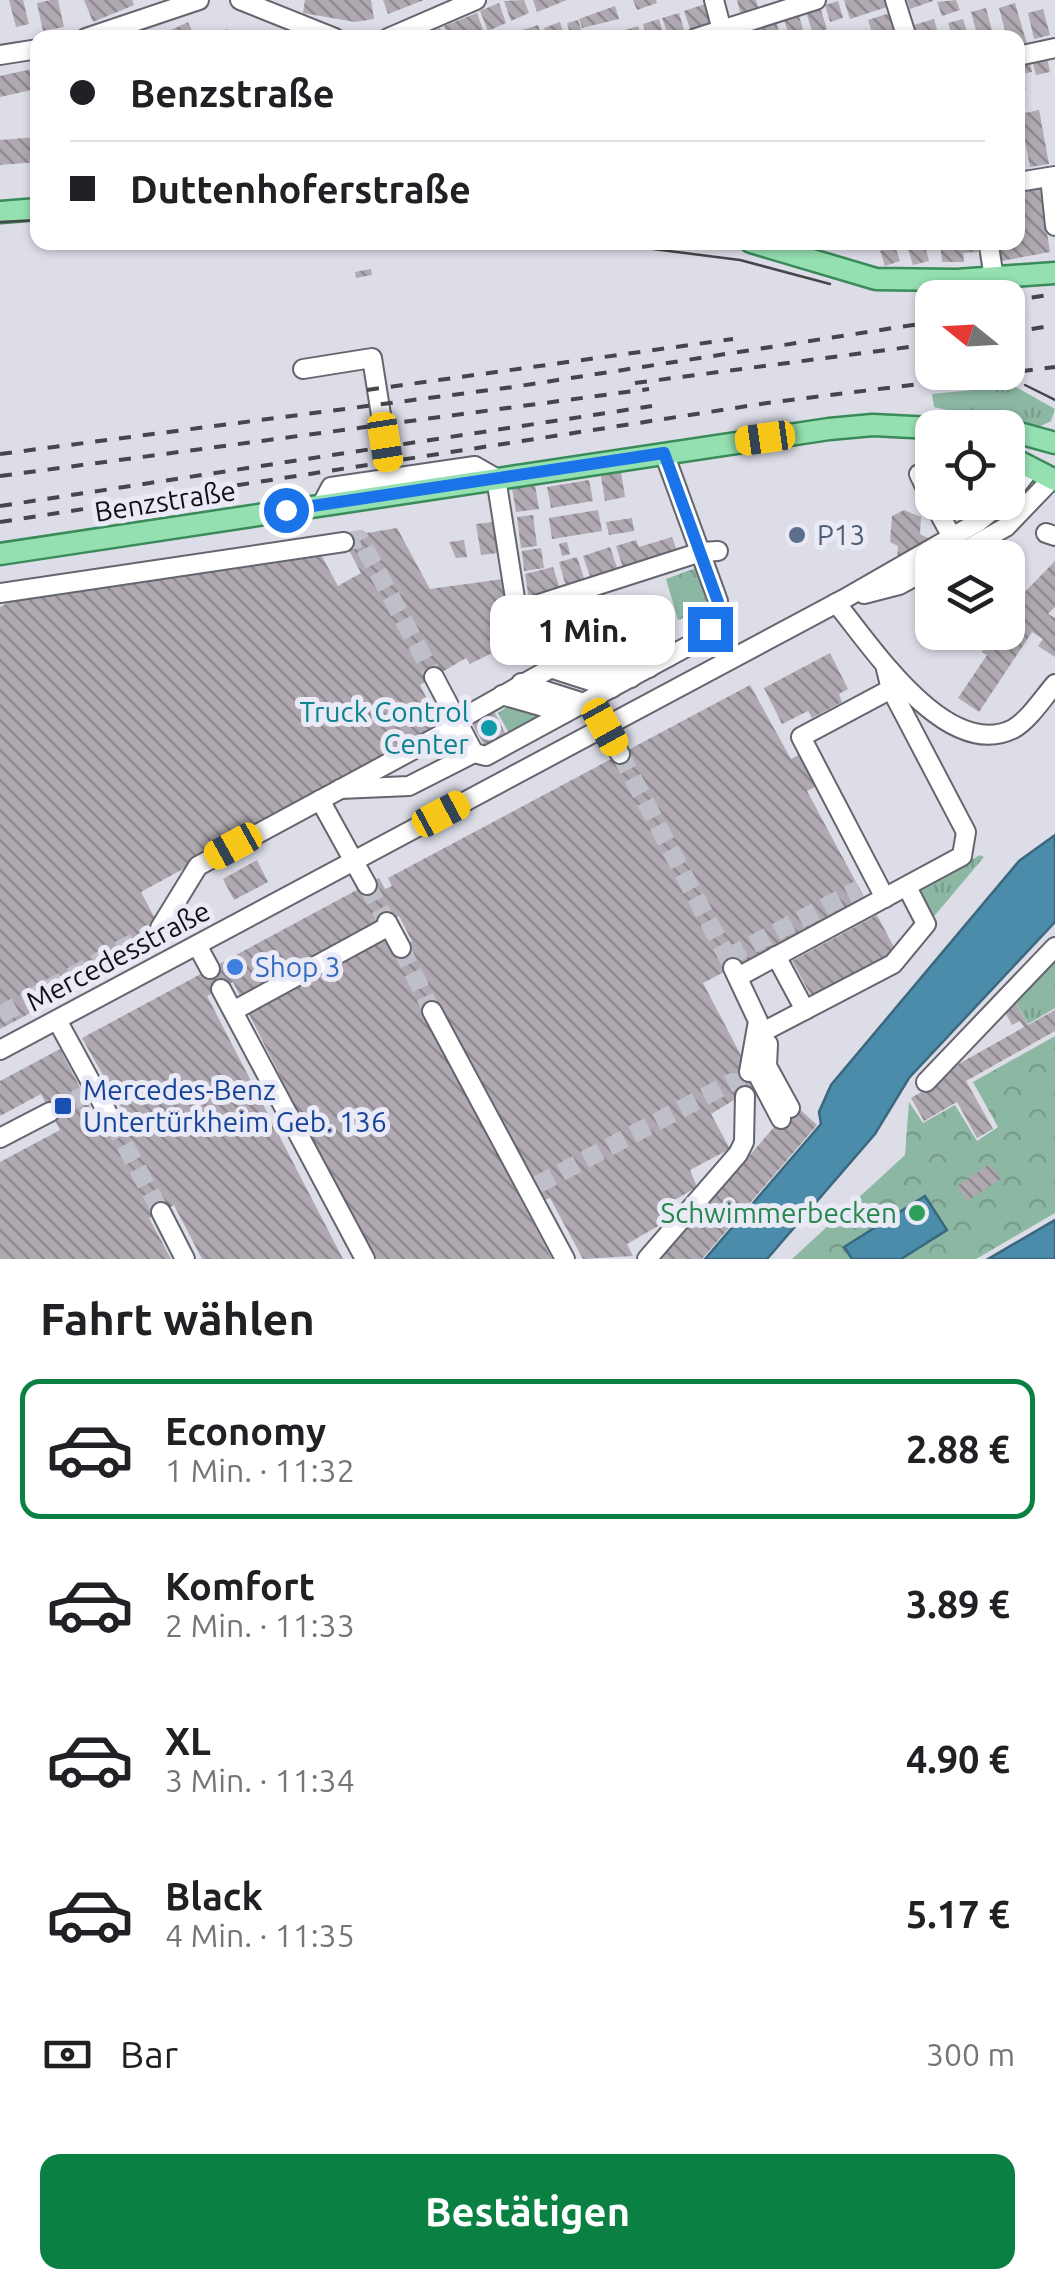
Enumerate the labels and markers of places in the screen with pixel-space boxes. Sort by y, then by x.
place label: P13 [817,519,865,550]
marker: P13 [786,524,808,546]
place label: Truck Control Center [299,696,469,759]
marker: Truck Control Center [478,717,500,739]
place label: Shop 3 [255,951,341,982]
marker: Shop 3 [224,956,246,978]
place label: Mercedes-Benz Untertürkheim Geb. 136 [83,1074,387,1137]
marker: Mercedes-Benz Untertürkheim Geb. 136 [52,1095,74,1117]
place label: Schwimmerbecken [660,1197,897,1228]
marker: Schwimmerbecken [906,1202,928,1224]

